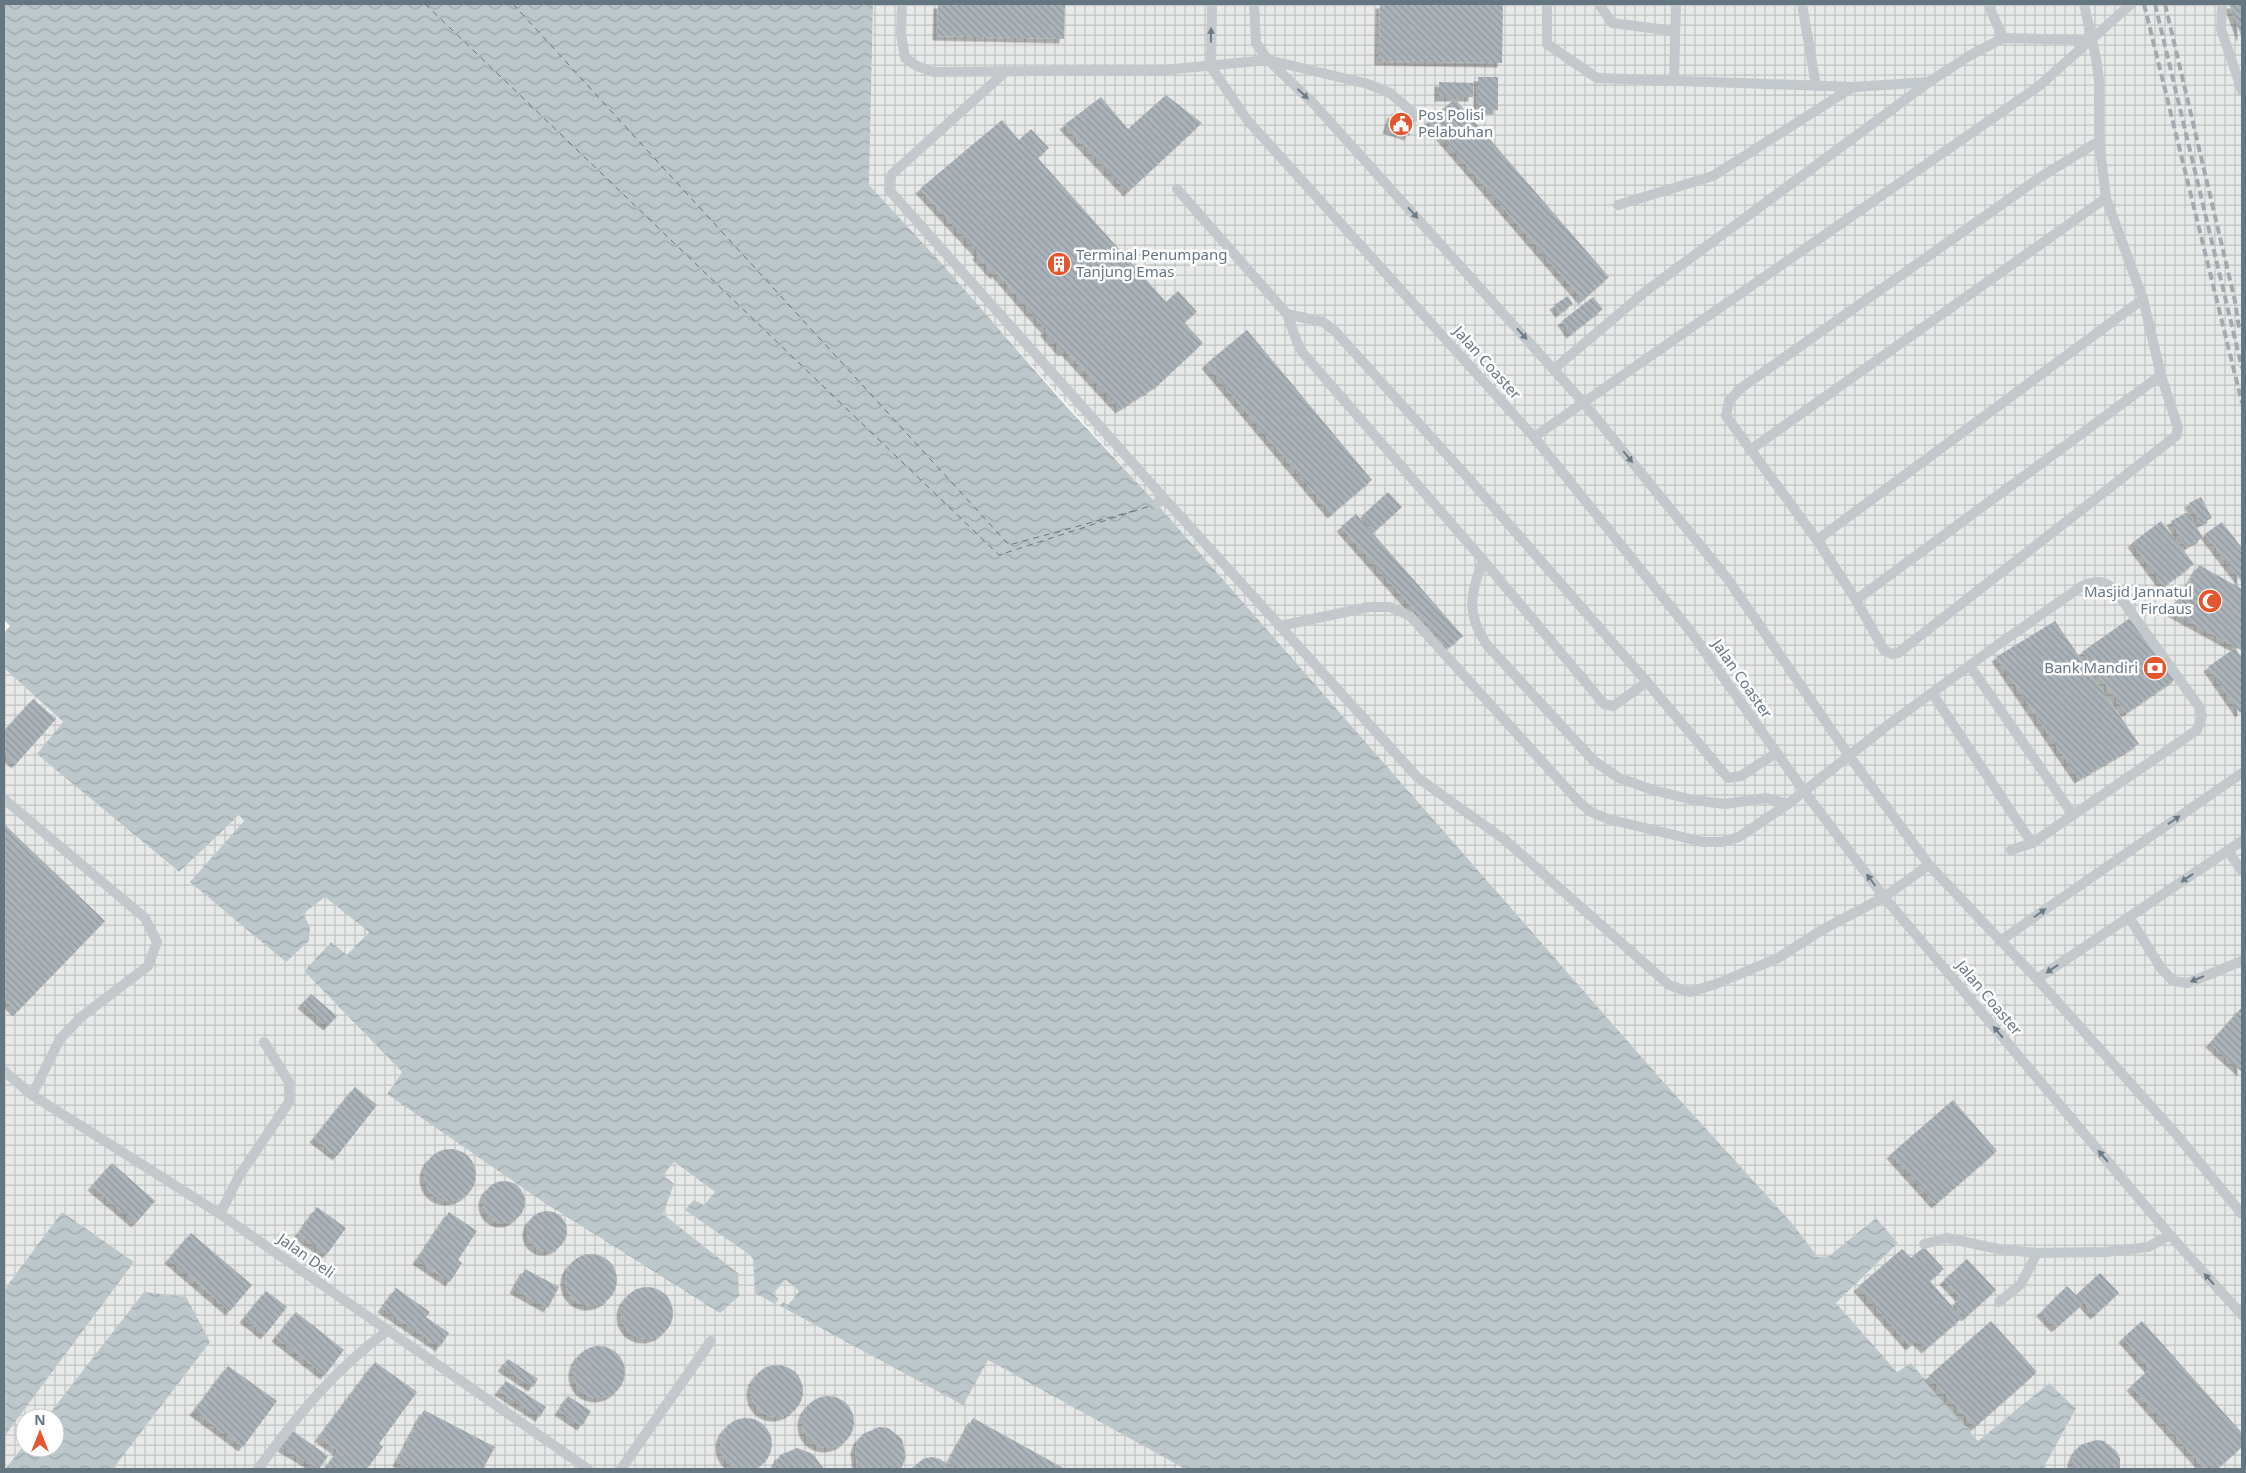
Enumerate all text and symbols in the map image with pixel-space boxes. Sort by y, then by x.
one-way arrow [1207,27,1215,43]
one-way arrow [1297,88,1309,100]
place label: Pos Polisi Pelabuhan [1418,104,1493,141]
public building icon: Pos Polisi Pelabuhan [1388,111,1414,137]
one-way arrow [1407,207,1419,219]
place label: Terminal Penumpang Tanjung Emas [1076,244,1228,281]
building icon: Terminal Penumpang Tanjung Emas [1046,251,1072,277]
street label: Jalan Coaster [1448,320,1526,403]
one-way arrow [1516,327,1527,340]
one-way arrow [1623,450,1634,463]
place label: Masjid Jannatul Firdaus [2084,581,2192,618]
mosque icon: Masjid Jannatul Firdaus [2197,588,2223,614]
street label: Jalan Coaster [1707,633,1777,722]
bank icon: Bank Mandiri [2142,655,2168,681]
place label: Bank Mandiri [2044,657,2138,677]
one-way arrow [2167,815,2181,825]
one-way arrow [2181,873,2194,883]
one-way arrow [1866,874,1877,887]
one-way arrow [2034,908,2047,918]
street label: Jalan Coaster [1951,954,2027,1039]
one-way arrow [2046,964,2059,974]
one-way arrow [2189,975,2204,983]
one-way arrow [1993,1026,2004,1038]
one-way arrow [2098,1150,2109,1162]
street label: Jalan Deli [273,1227,339,1282]
one-way arrow [2204,1272,2215,1285]
north arrow [15,1408,65,1458]
text: N [34,1410,46,1429]

